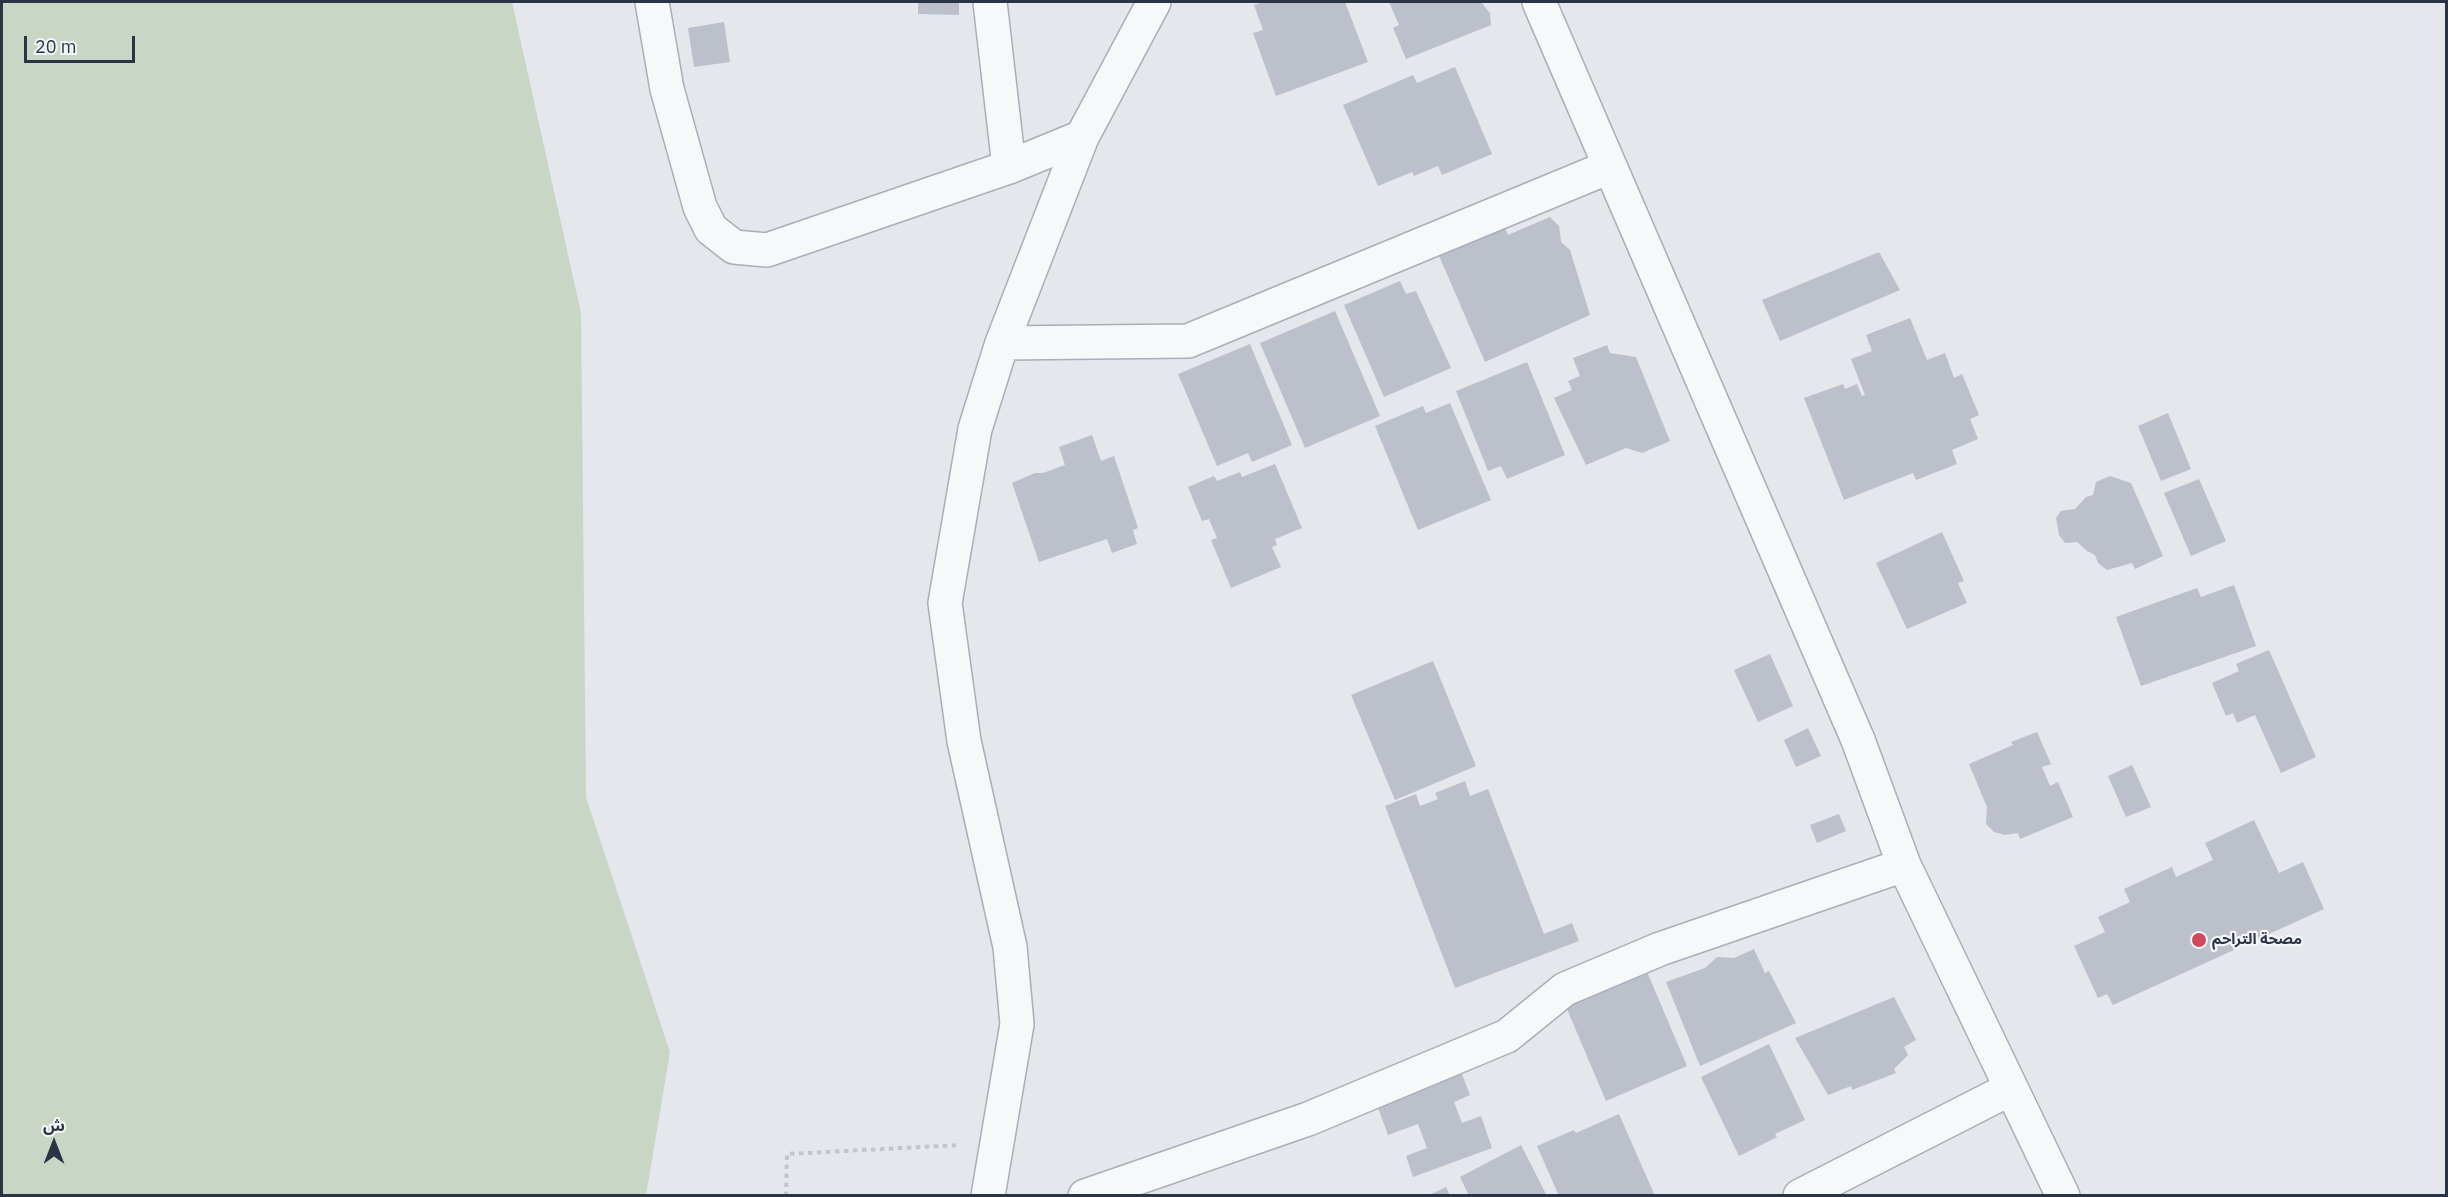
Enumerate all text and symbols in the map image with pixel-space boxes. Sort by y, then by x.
scale bar [27,24,138,62]
text: 20 m [35,35,77,58]
marker: مصحة التراحم [2190,931,2208,949]
place label: مصحة التراحم [2212,931,2302,949]
north arrow [24,1113,84,1173]
text: ش [43,1115,65,1135]

